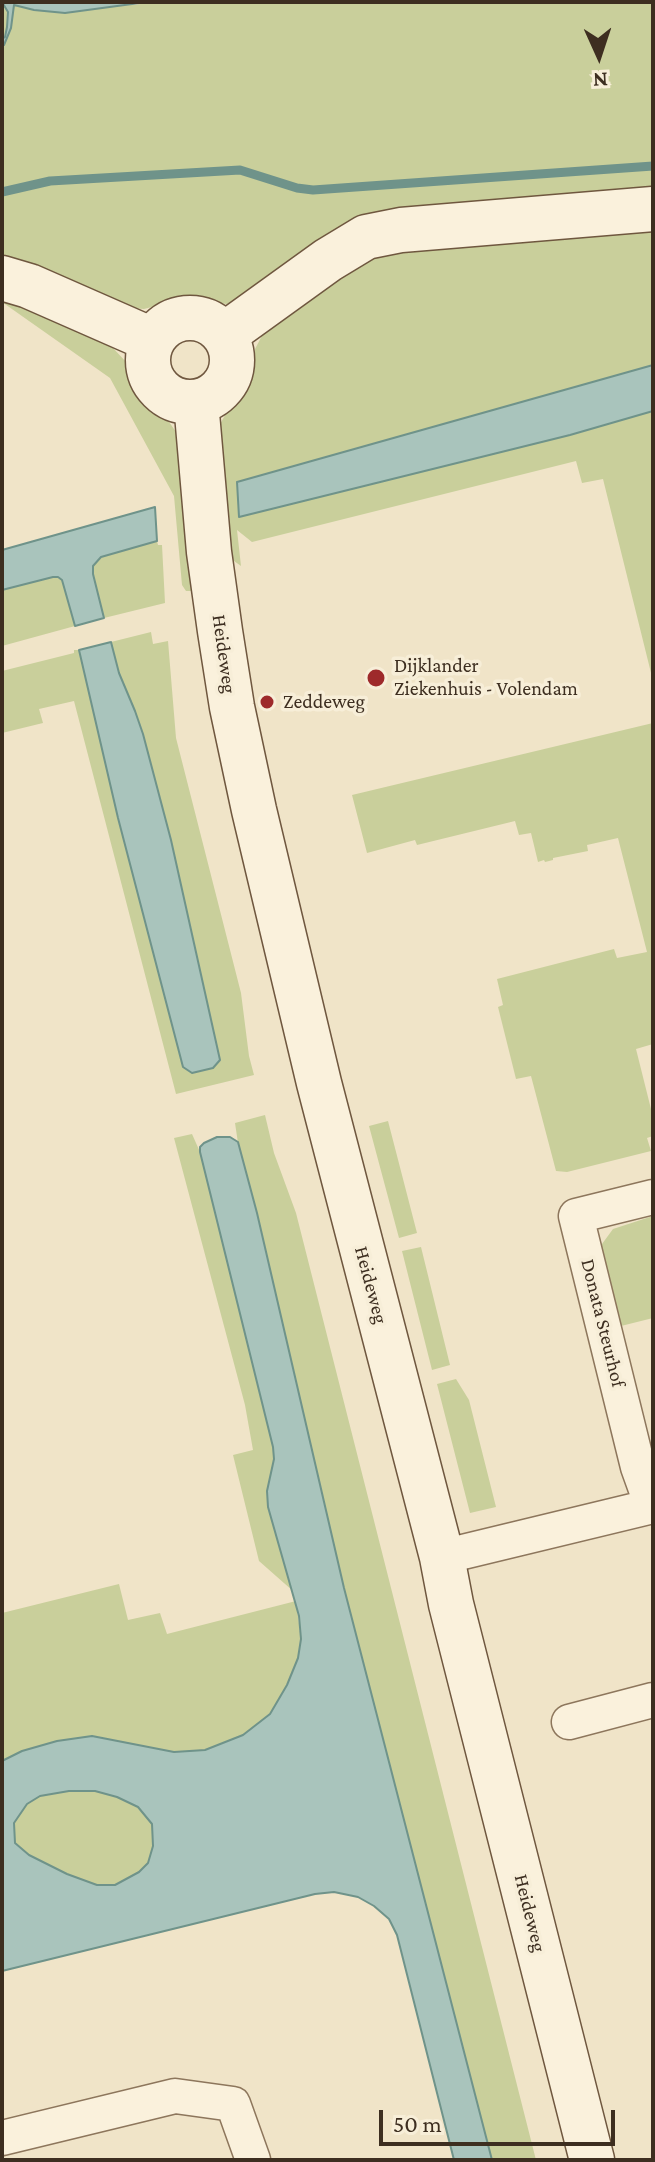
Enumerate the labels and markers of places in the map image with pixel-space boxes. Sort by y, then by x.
place label: Dijklander Ziekenhuis - Volendam [394,654,578,701]
marker: Dijklander Ziekenhuis - Volendam [365,667,387,689]
place label: Zeddeweg [283,690,365,714]
marker: Zeddeweg [258,693,276,711]

